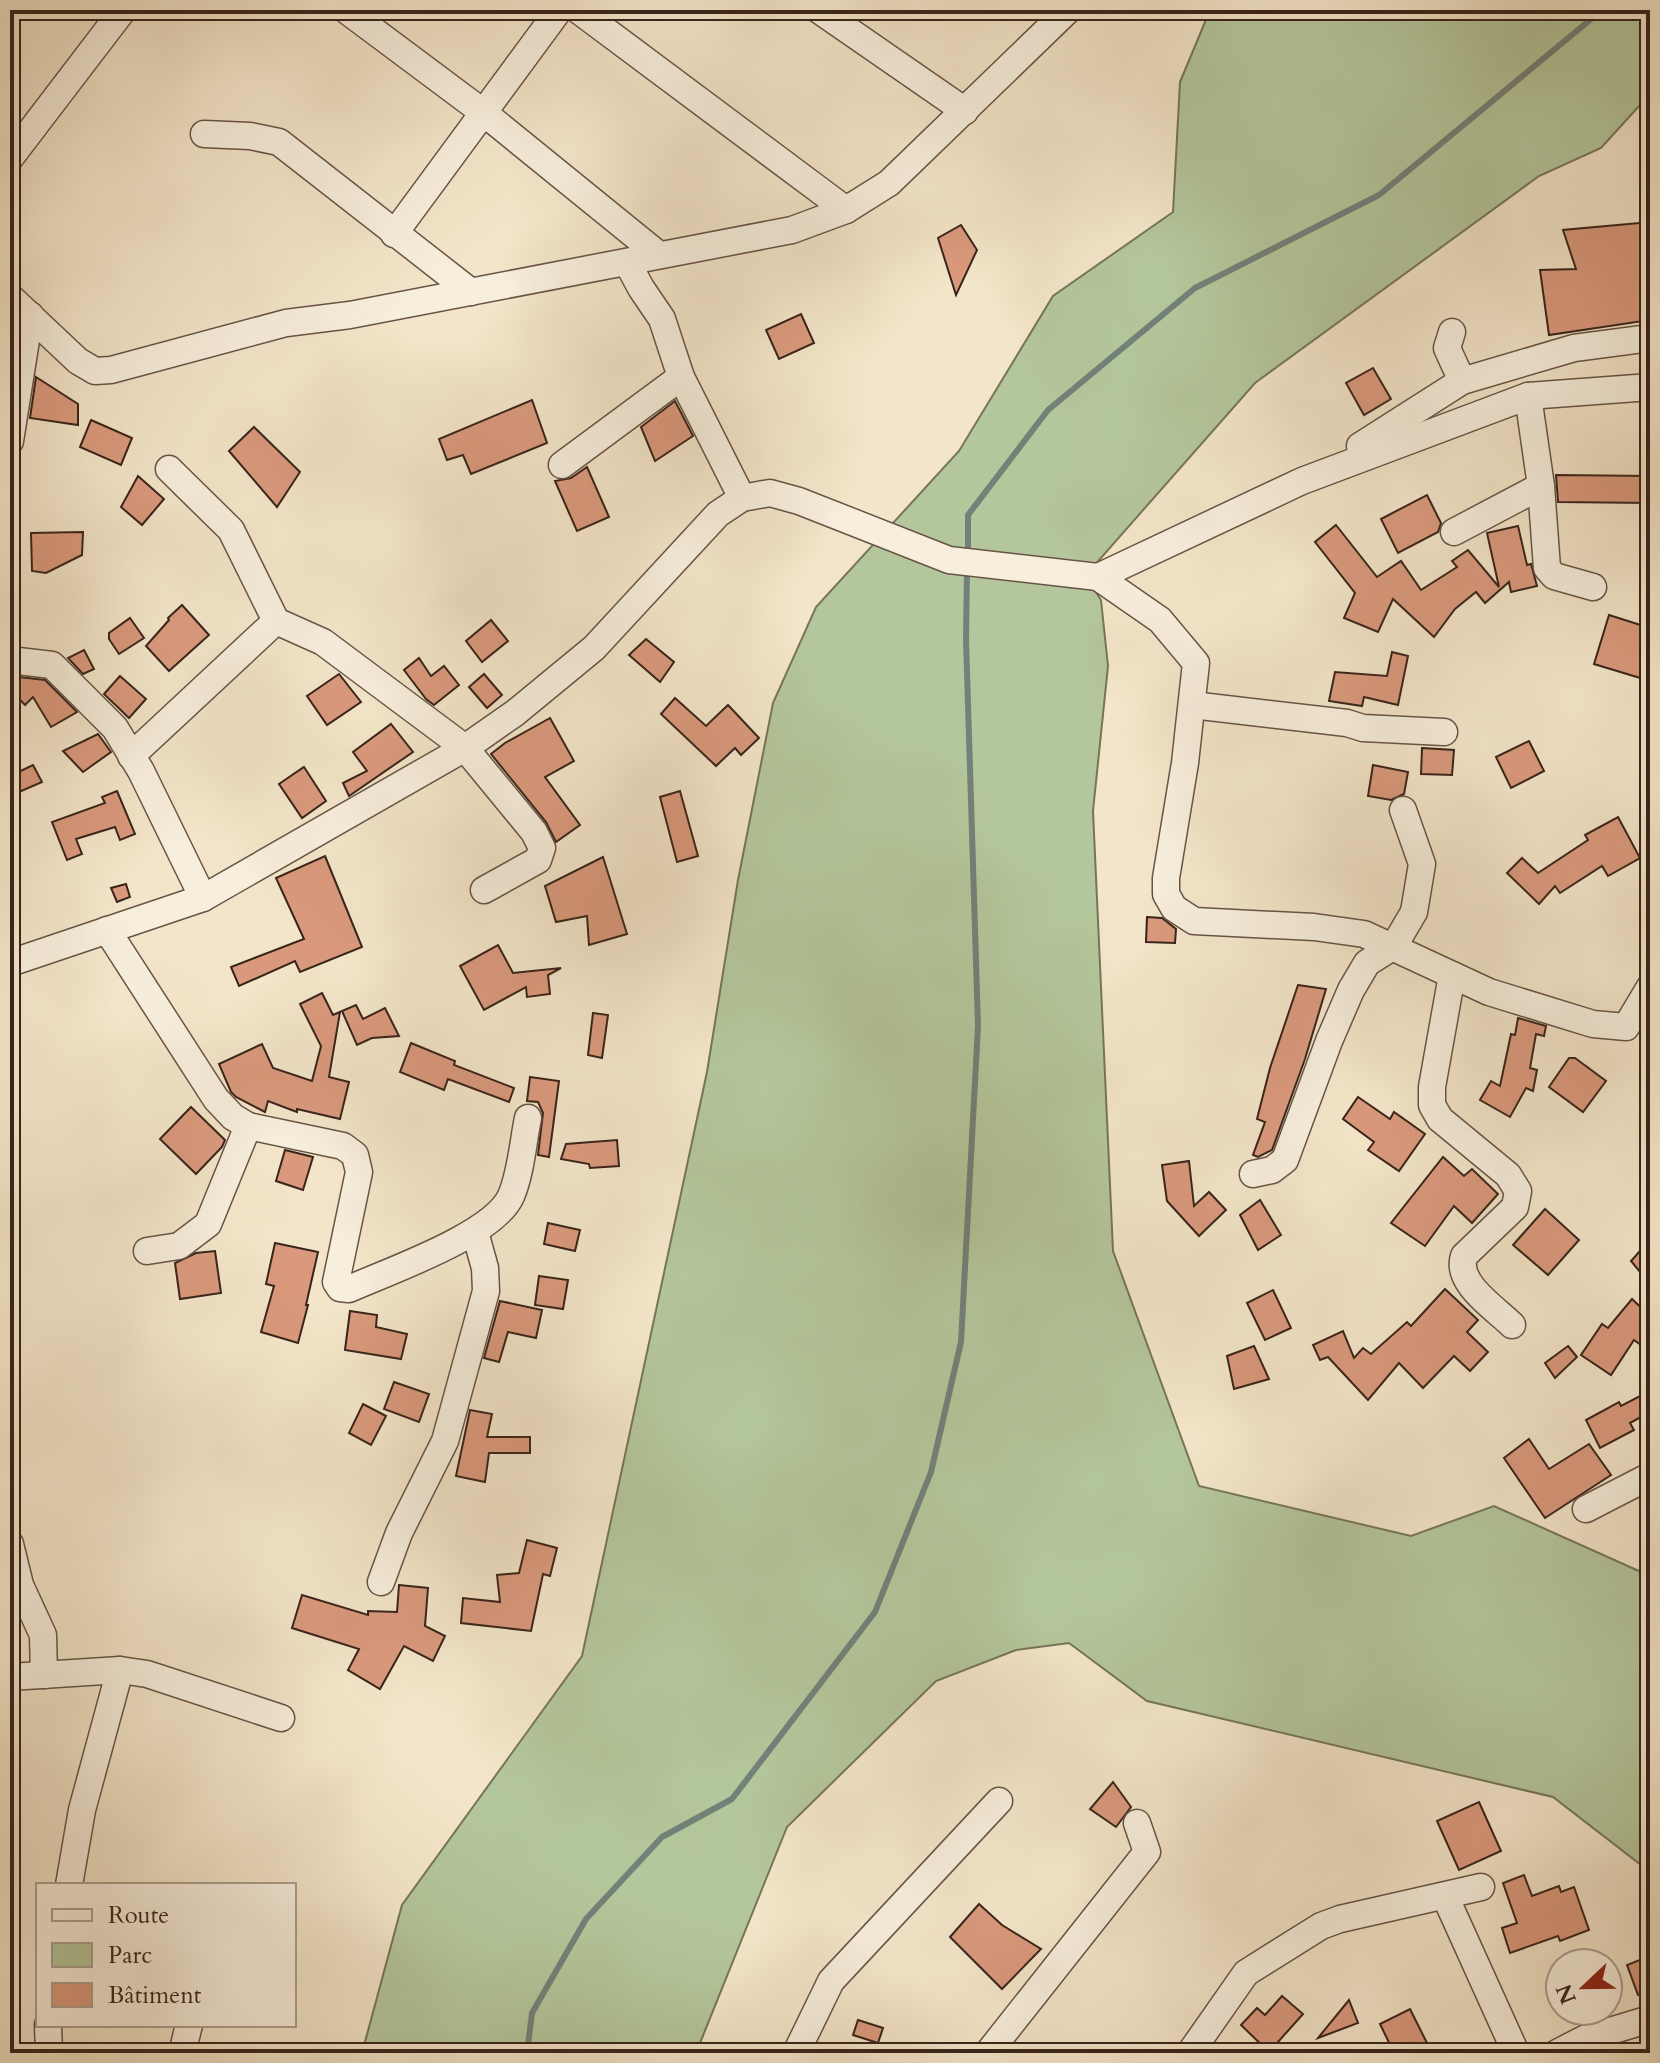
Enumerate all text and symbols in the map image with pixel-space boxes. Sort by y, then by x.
legend [36,1883,296,2027]
text: Route [108,1899,169,1932]
text: Parc [108,1939,152,1972]
north arrow [1544,1947,1624,2027]
text: Bâtiment [108,1979,202,2012]
text: N [1549,1980,1584,2009]

